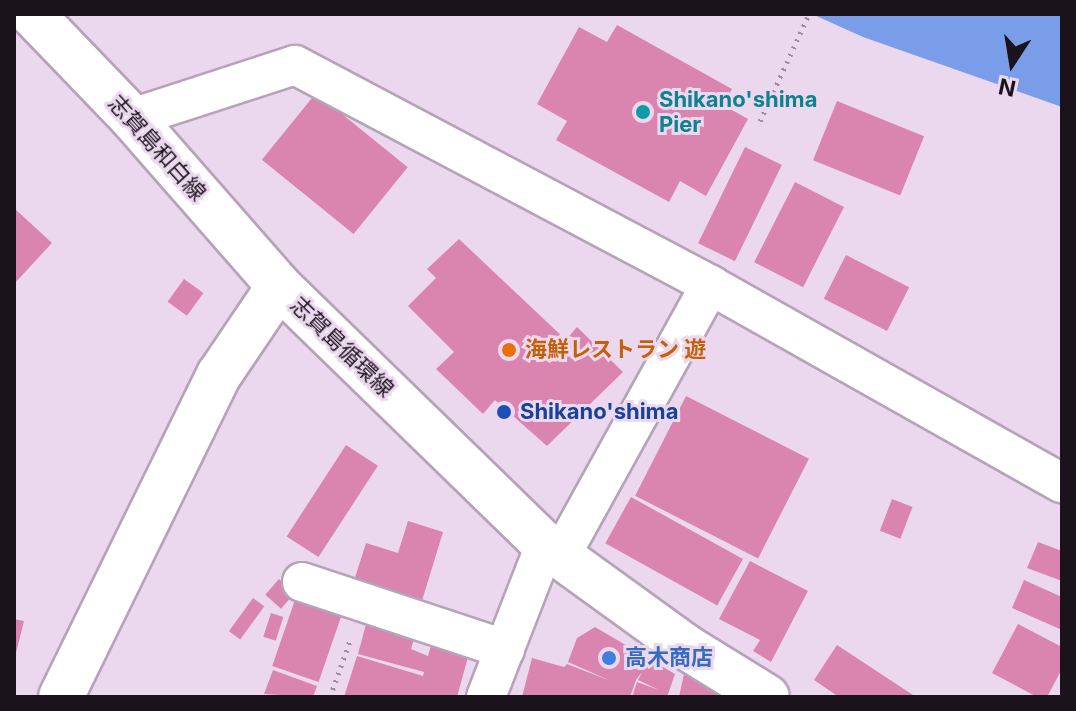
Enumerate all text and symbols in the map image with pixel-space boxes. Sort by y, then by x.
north arrow [972,24,1052,104]
text: N [996,73,1018,102]
place label: Shikano'shima Pier [659,86,817,138]
street label: 志賀島和白線 [103,90,211,206]
marker: Shikano'shima Pier [634,103,652,121]
street label: 志賀島循環線 [285,292,399,402]
place label: 海鮮レストラン 遊 [525,337,706,363]
marker: 海鮮レストラン 遊 [500,341,518,359]
place label: Shikano'shima [520,399,678,425]
marker: Shikano'shima [495,403,513,421]
place label: 高木商店 [625,645,713,671]
marker: 高木商店 [600,649,618,667]

